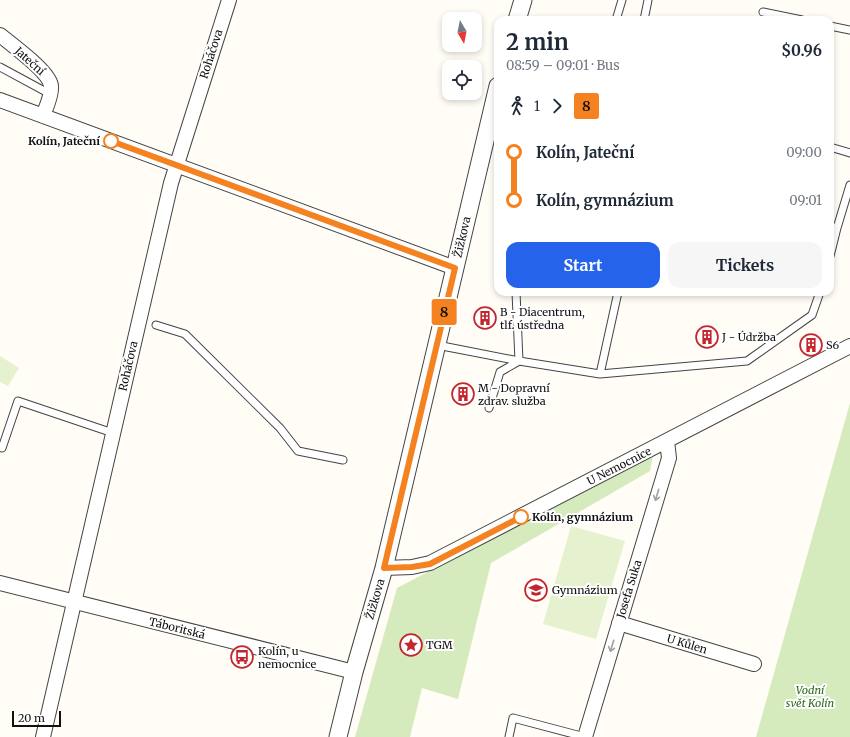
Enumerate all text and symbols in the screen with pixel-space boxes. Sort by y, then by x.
north arrow [442,12,482,52]
map controls [442,12,482,100]
street label: Roháčova [196,28,226,80]
text: 2 min [506,28,569,56]
text: $0.96 [781,41,822,60]
street label: Jateční [11,43,48,79]
text: 08:59 – 09:01 · Bus [506,57,620,74]
button: locate [442,60,482,100]
icon: walk [506,95,528,117]
icon: forward [546,95,568,117]
text: 8 [582,97,591,115]
text: 1 [534,98,540,115]
marker: Kolín, Jateční [103,133,119,149]
place label: Kolín, Jateční [28,134,100,148]
text: Kolín, Jateční [536,143,634,162]
text: 09:00 [786,144,822,161]
text: Kolín, gymnázium [536,191,674,210]
text: 09:01 [789,192,822,209]
street label: Žižkova [450,215,474,259]
button: Start [506,242,660,288]
button: Tickets [668,242,822,288]
line badge: 8 [431,299,457,325]
text: 8 [440,303,448,321]
building icon: B - Diacentrum, tlf. ústředna [472,305,498,331]
place label: B - Diacentrum, tlf. ústředna [500,305,585,332]
building icon: J - Údržba [694,324,720,350]
place label: J - Údržba [721,330,776,344]
building icon: S6 [798,332,824,358]
place label: S6 [826,338,840,352]
street label: Roháčova [115,340,141,392]
building icon: M - Dopravní zdrav. služba [450,381,476,407]
place label: M - Dopravní zdrav. služba [478,381,550,408]
street label: U Nemocnice [585,444,654,488]
one-way arrow [653,488,660,501]
marker: Kolín, gymnázium [513,509,529,525]
place label: Kolín, gymnázium [532,510,633,524]
street label: Josefa Suka [613,558,645,621]
street label: Žižkova [363,577,388,621]
school or university icon: Gymnázium [523,577,549,603]
place label: Gymnázium [552,583,618,597]
street label: Táboritská [147,614,207,642]
street label: U Kůlen [665,631,710,657]
place icon: TGM [398,632,424,658]
place label: TGM [426,638,453,652]
one-way arrow [608,640,615,653]
bus stop icon: Kolín, u nemocnice [229,644,255,670]
place label: Kolín, u nemocnice [258,644,316,671]
park label: Vodní svět Kolín [786,683,835,710]
scale bar [12,709,61,728]
text: 20 m [18,711,45,725]

